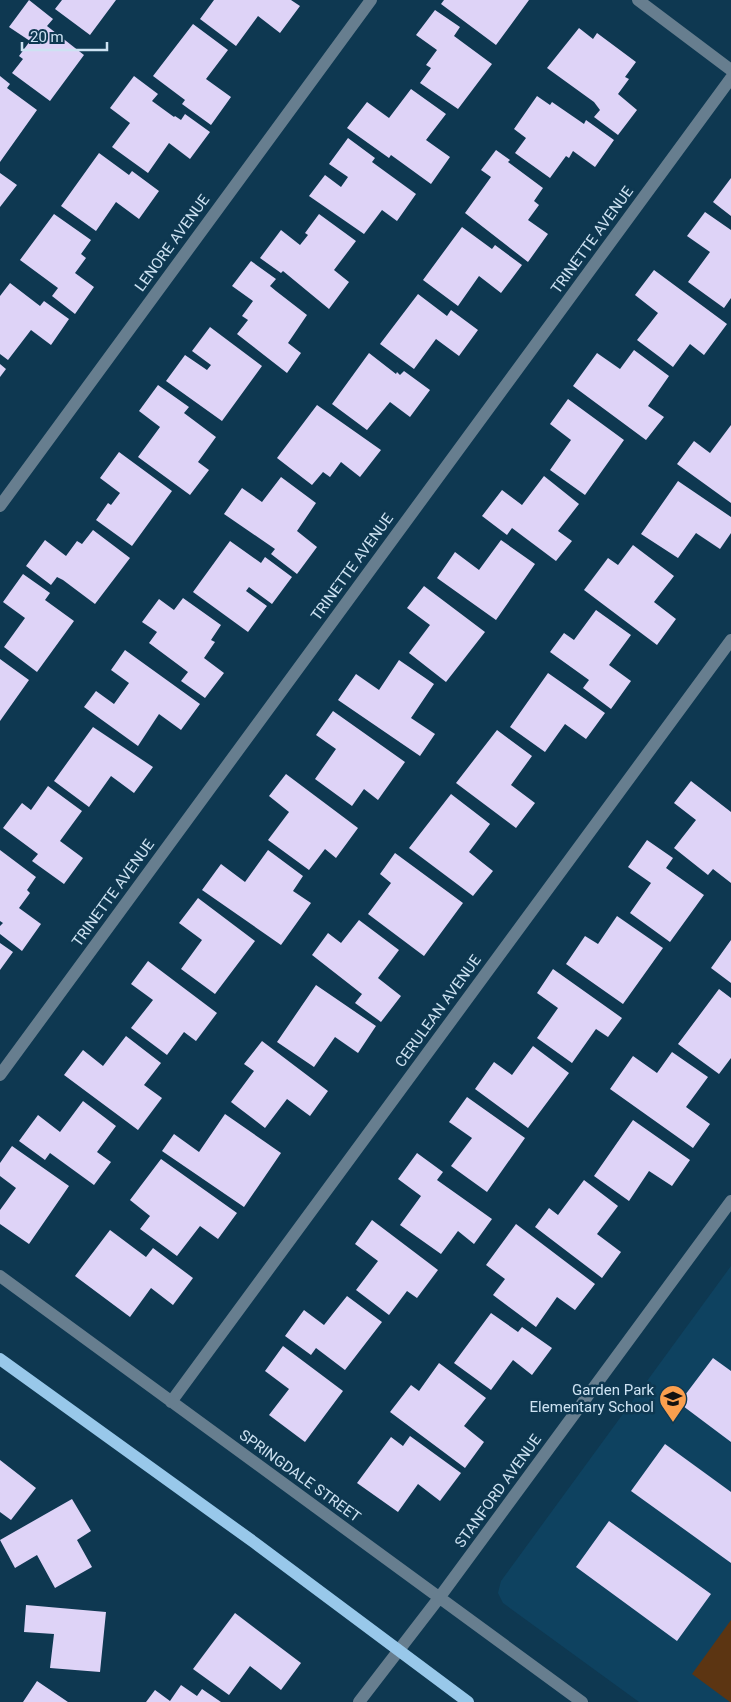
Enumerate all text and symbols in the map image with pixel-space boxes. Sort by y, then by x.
scale bar [22,20,108,52]
text: 20 m [30,28,64,46]
street label: TRINETTE AVENUE [547,183,637,297]
street label: LENORE AVENUE [131,191,213,295]
street label: TRINETTE AVENUE [307,510,397,624]
street label: TRINETTE AVENUE [68,836,158,950]
street label: CERULEAN AVENUE [391,951,485,1071]
place label: Garden Park Elementary School [530,1381,654,1416]
school or university icon: Garden Park Elementary School [658,1384,688,1423]
street label: SPRINGDALE STREET [236,1426,364,1526]
street label: STANFORD AVENUE [451,1431,545,1551]

